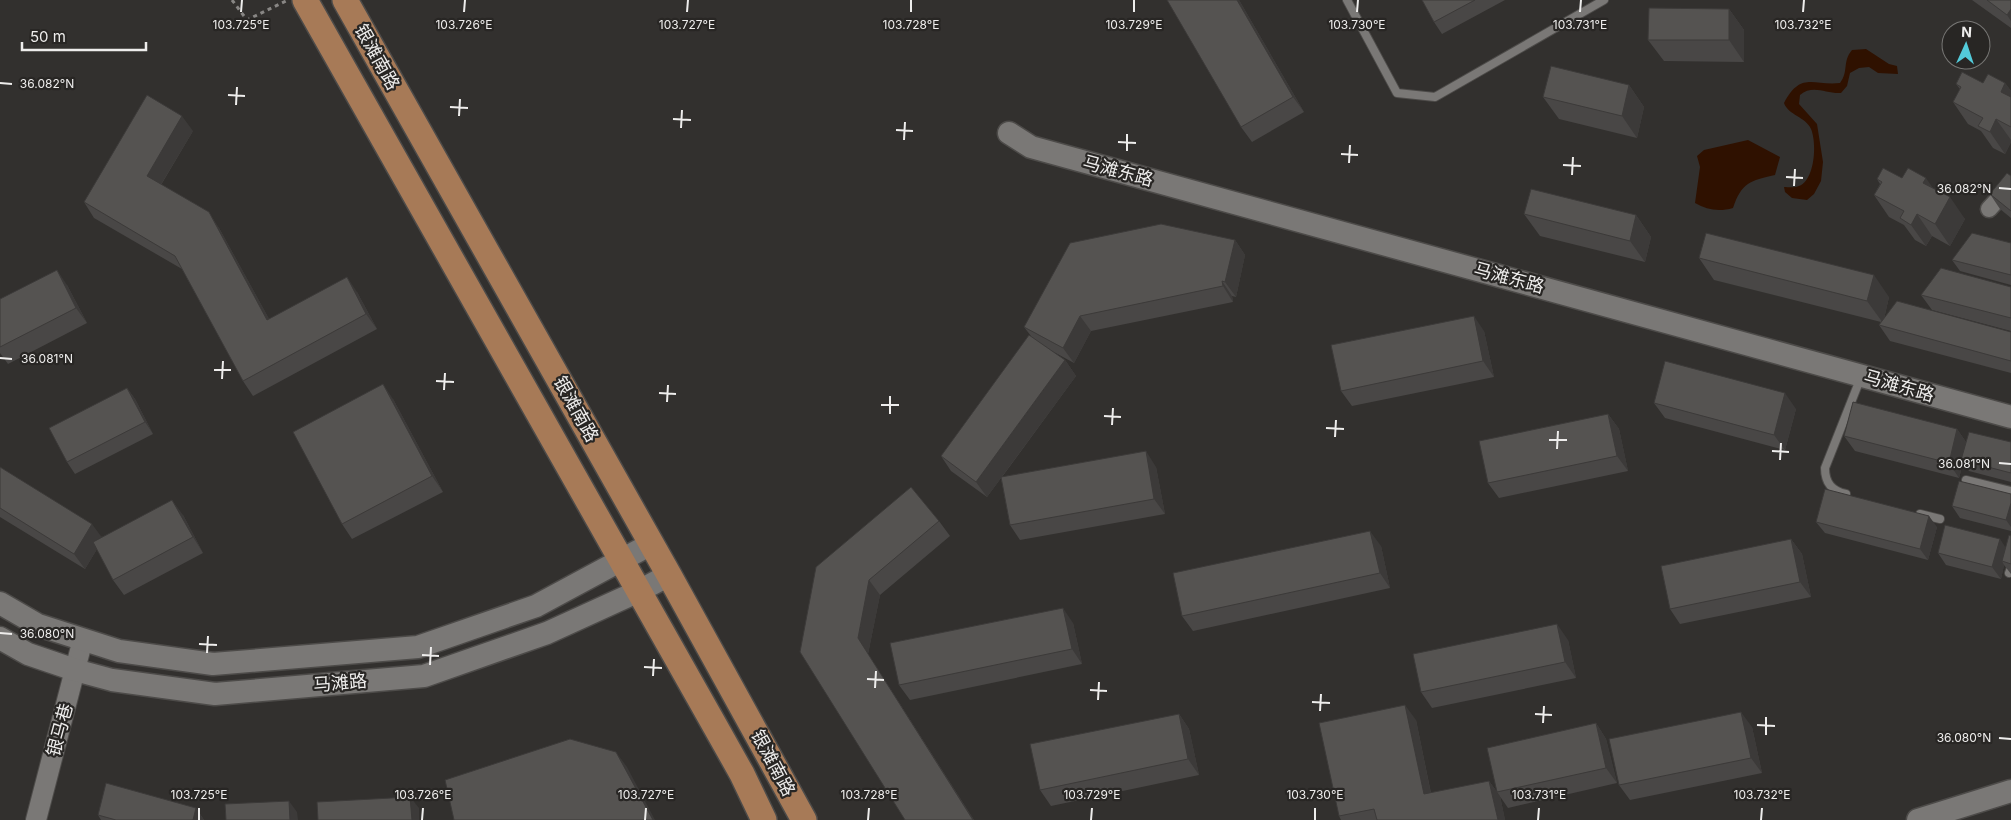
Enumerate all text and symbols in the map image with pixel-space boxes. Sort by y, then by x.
text: 103.725°E [213,17,269,32]
text: 103.726°E [435,17,493,32]
text: 103.727°E [659,17,715,32]
text: 103.728°E [883,17,939,32]
text: 103.729°E [1105,17,1163,32]
text: 103.730°E [1328,17,1386,32]
text: 103.731°E [1553,17,1607,32]
text: 103.732°E [1775,17,1831,32]
scale bar [22,20,146,52]
street label: 银滩南路 [351,20,404,93]
north arrow [1941,20,1991,70]
text: N [1961,23,1972,40]
text: 50 m [30,27,66,46]
text: 36.082°N [20,76,74,91]
street label: 马滩东路 [1081,151,1156,190]
text: 36.082°N [1937,181,1991,196]
street label: 马滩东路 [1472,258,1547,297]
text: 36.081°N [21,351,73,366]
street label: 马滩东路 [1862,366,1937,406]
street label: 银滩南路 [550,372,603,445]
text: 36.081°N [1938,456,1990,471]
text: 36.080°N [20,626,74,641]
street label: 马滩路 [312,670,368,695]
street label: 银马巷 [42,701,77,759]
street label: 银滩南路 [747,726,800,799]
text: 36.080°N [1937,730,1991,745]
text: 103.725°E [171,787,227,802]
text: 103.726°E [394,787,452,802]
text: 103.727°E [618,787,674,802]
text: 103.728°E [841,787,897,802]
text: 103.729°E [1063,787,1121,802]
text: 103.730°E [1286,787,1344,802]
text: 103.731°E [1512,787,1566,802]
text: 103.732°E [1734,787,1790,802]

